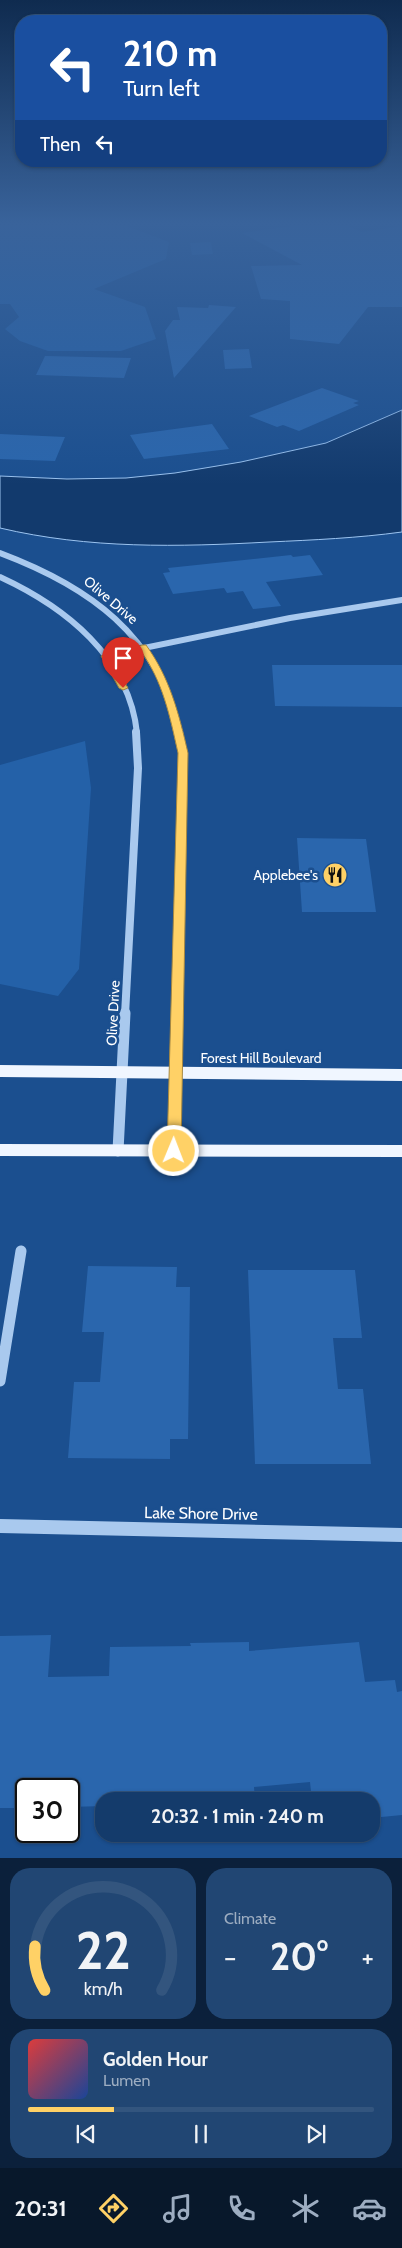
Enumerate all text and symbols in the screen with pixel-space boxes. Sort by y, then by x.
text: 210 m [123,32,217,75]
icon: left [40,35,105,100]
text: Turn left [123,75,200,102]
icon: left [91,130,119,158]
text: Then [40,133,81,156]
street label: Olive Drive [80,572,142,628]
pin [102,637,144,688]
icon: arrive [109,644,137,672]
restaurant icon: Applebee's [322,862,348,888]
place label: Applebee's [253,866,318,884]
street label: Olive Drive [102,980,124,1046]
street label: Forest Hill Boulevard [200,1049,322,1067]
position arrow [147,1124,199,1176]
street label: Lake Shore Drive [144,1503,258,1524]
speed limit sign: 30 [15,1778,80,1843]
text: 20:32 · 1 min · 240 m [151,1805,324,1828]
text: Climate [224,1909,276,1928]
text: 22 [75,1919,131,1982]
text: 20° [270,1933,328,1980]
text: − [224,1940,236,1974]
text: + [362,1940,374,1974]
text: km/h [83,1978,123,1999]
text: Golden Hour [103,2048,208,2071]
text: Lumen [103,2071,150,2090]
icon: previous [72,2120,100,2148]
icon: pause [187,2120,215,2148]
icon: next [302,2120,330,2148]
icon: directions [96,2191,131,2226]
icon: music [160,2191,195,2226]
icon: phone [224,2191,259,2226]
icon: climate [288,2191,323,2226]
icon: car [352,2191,387,2226]
text: 20:31 [15,2195,67,2222]

